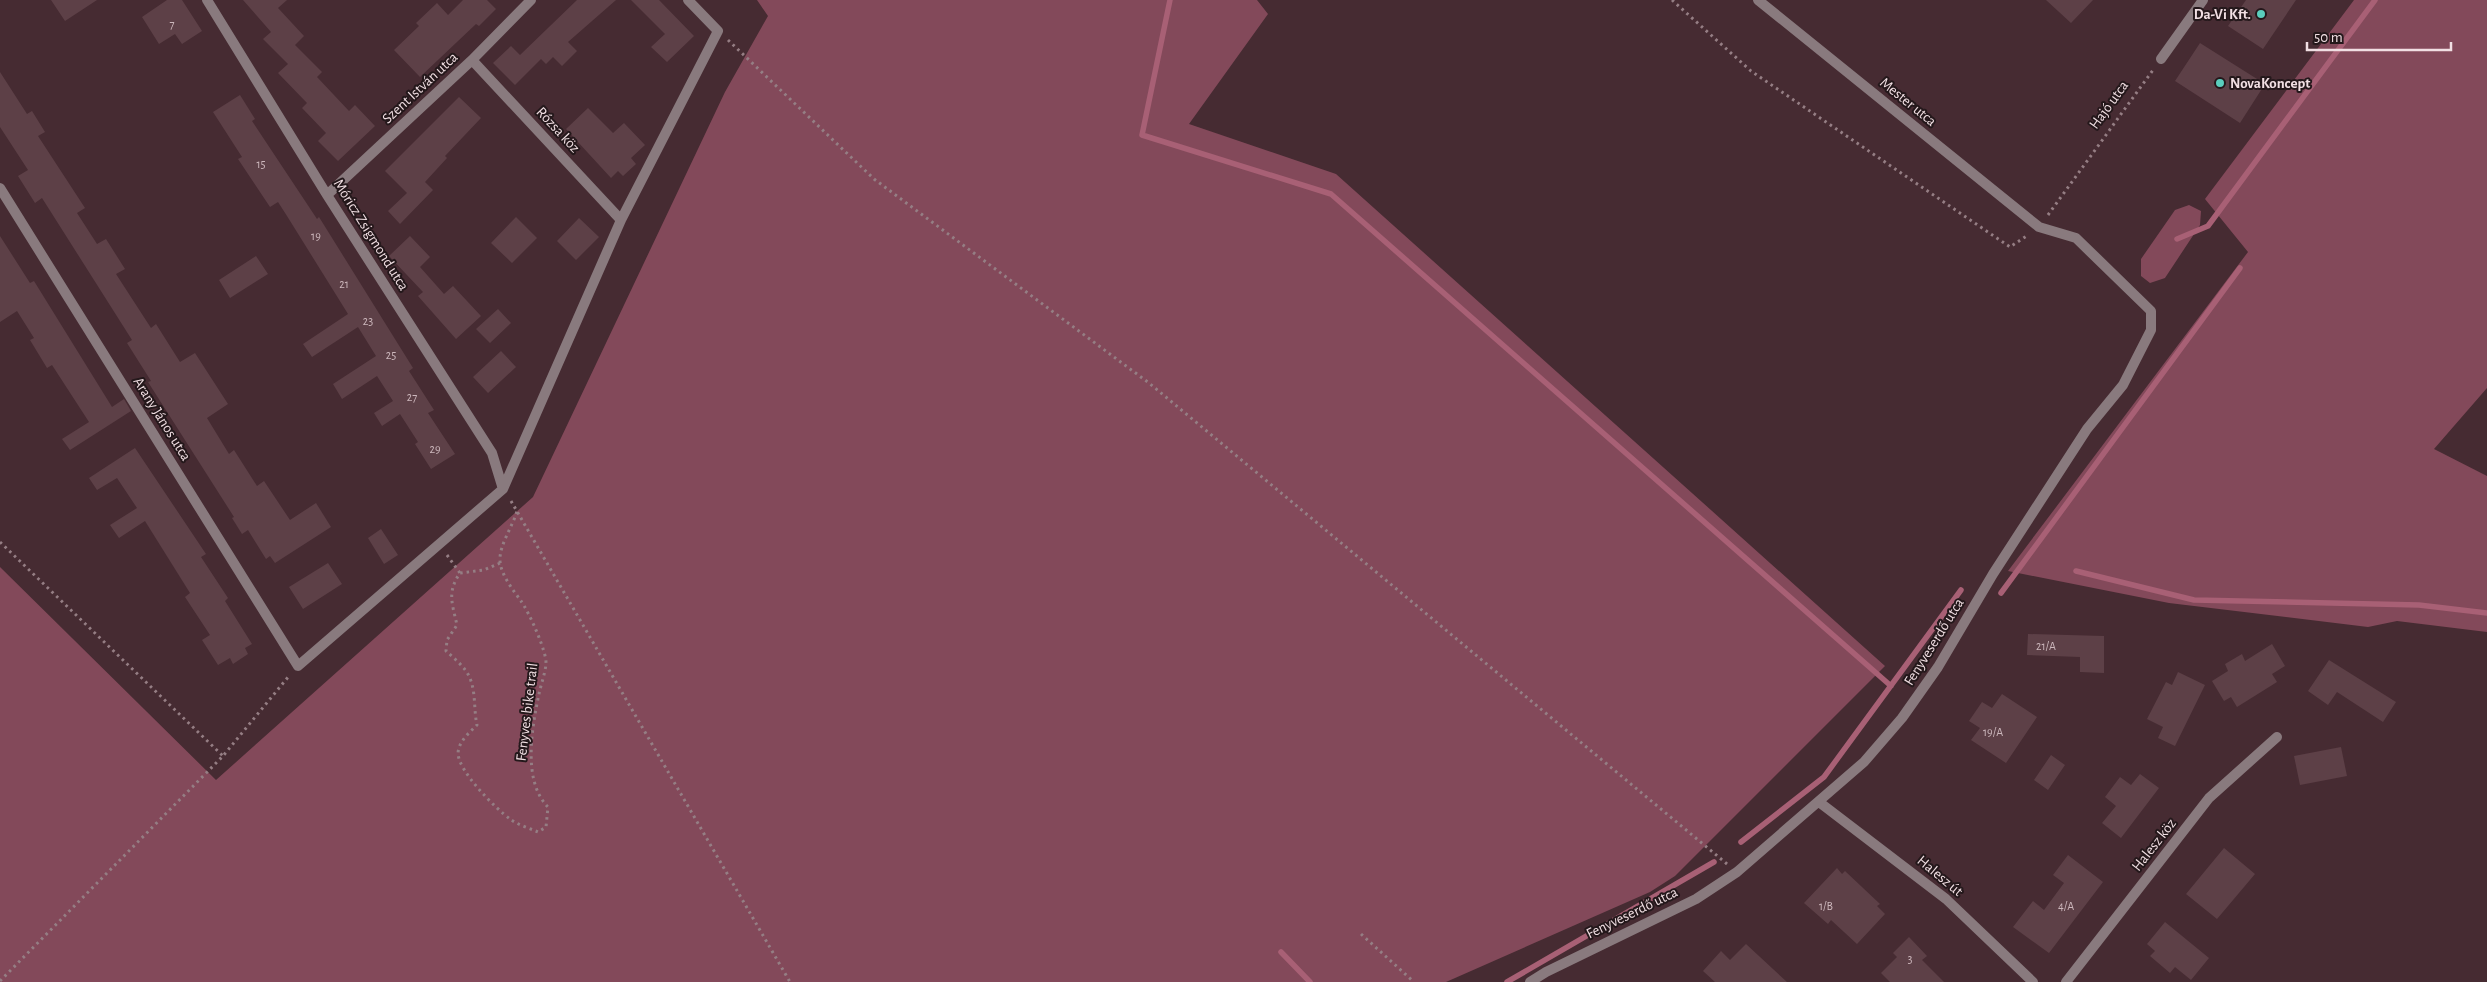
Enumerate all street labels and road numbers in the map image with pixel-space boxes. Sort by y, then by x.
street label: Szent István utca [379,49,461,127]
street label: Mester utca [1877,75,1939,129]
street label: Hajó utca [2087,78,2131,132]
street label: Rózsa köz [533,104,583,156]
street label: Móricz Zsigmond utca [331,177,411,293]
street label: Arany János utca [130,375,194,463]
street label: Fenyveserdő utca [1901,596,1967,688]
street label: Fenyves bike trail [514,662,540,762]
street label: Halesz köz [2129,816,2179,874]
street label: Halesz út [1914,853,1966,899]
street label: Fenyveserdő utca [1584,884,1680,942]

